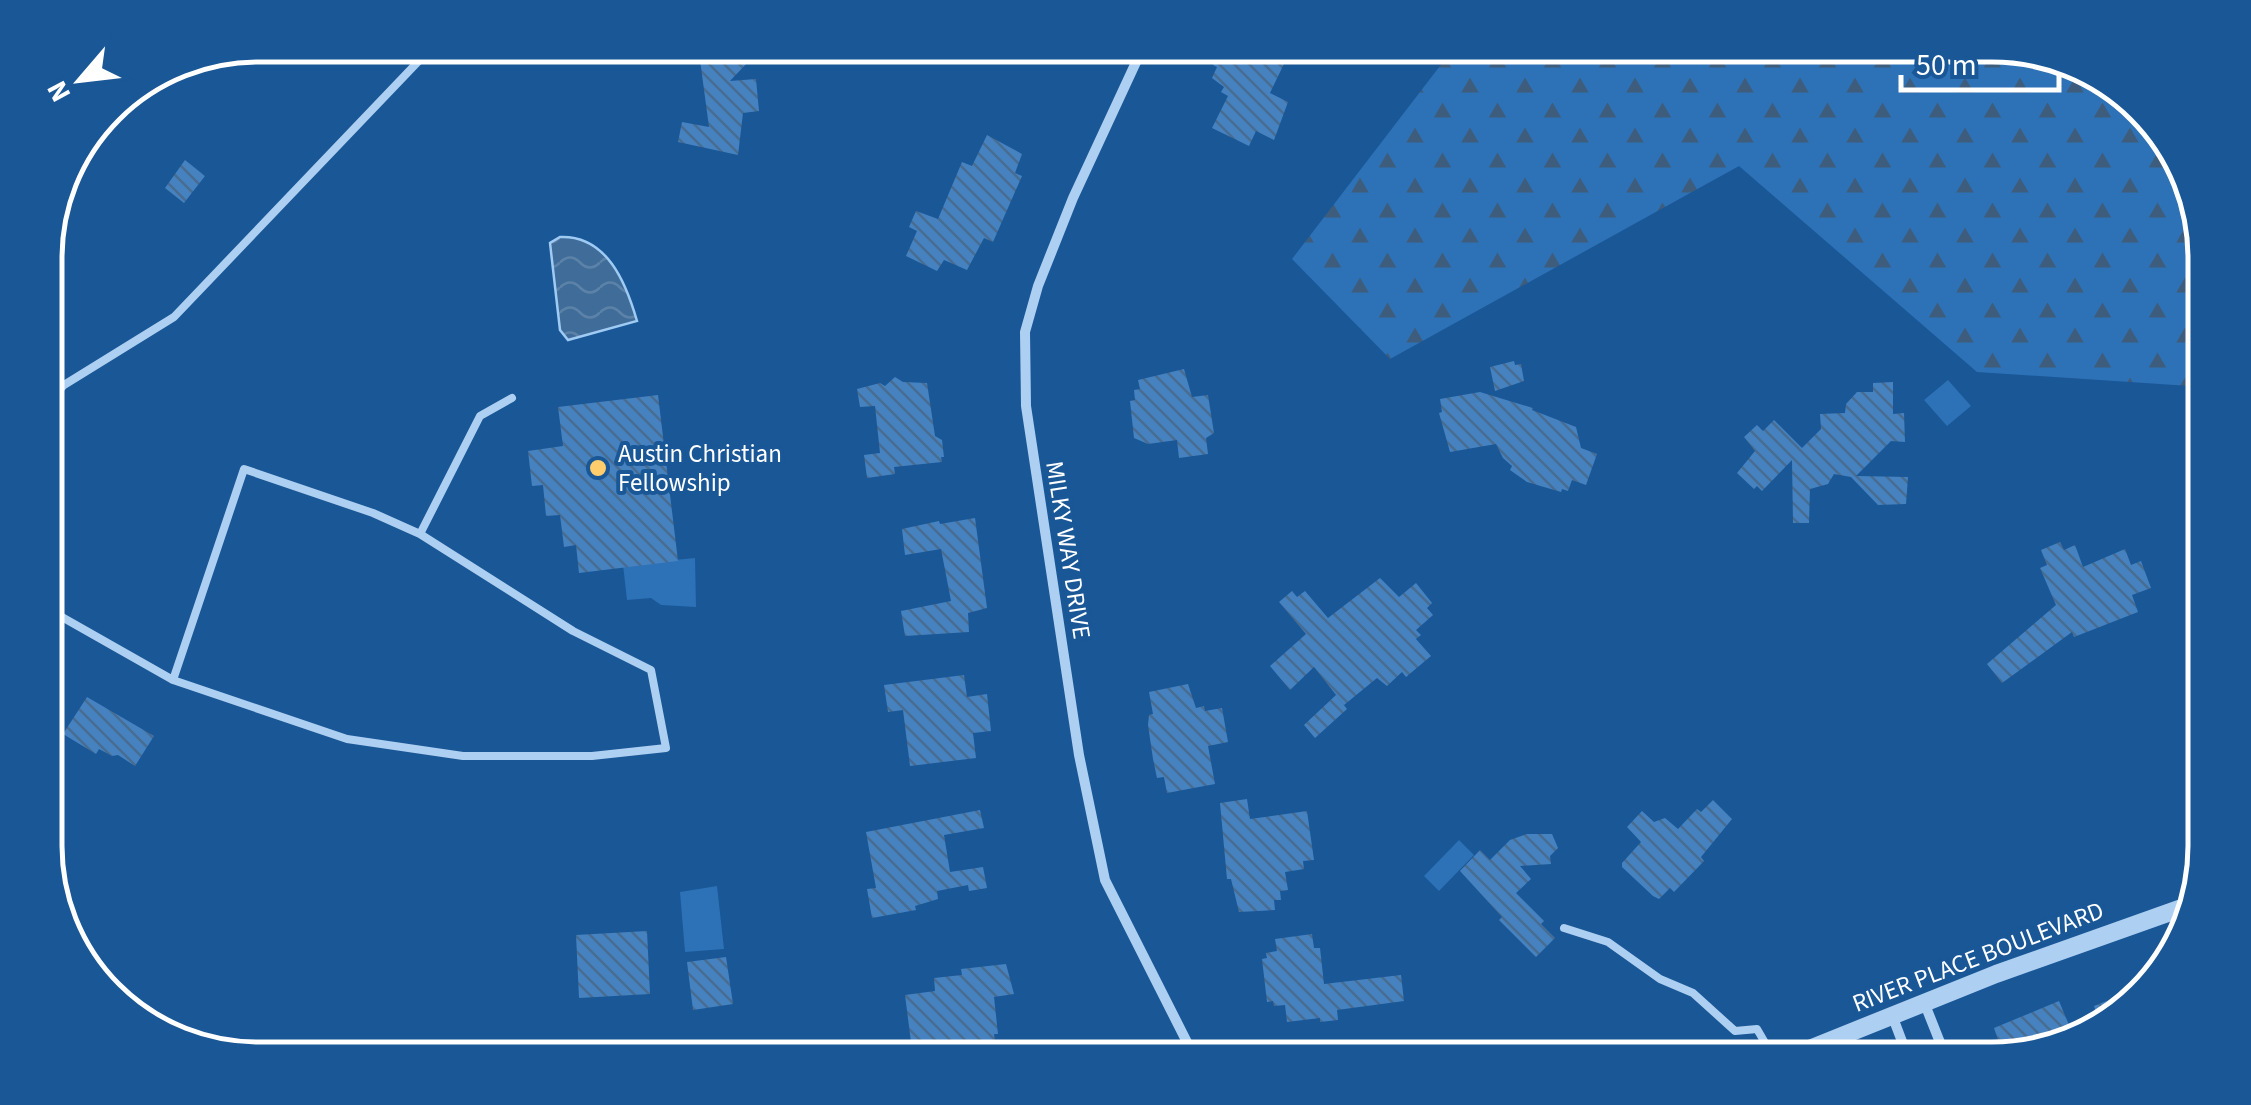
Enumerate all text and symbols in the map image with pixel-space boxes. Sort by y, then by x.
north arrow [30,30,130,130]
scale bar [1901,30,2058,92]
text: 50 m [1916,44,1977,87]
text: N [37,74,81,109]
place label: Austin Christian Fellowship [618,436,782,501]
marker: Austin Christian Fellowship [587,457,609,479]
street label: MILKY WAY DRIVE [1036,458,1100,642]
street label: RIVER PLACE BOULEVARD [1847,892,2109,1022]

